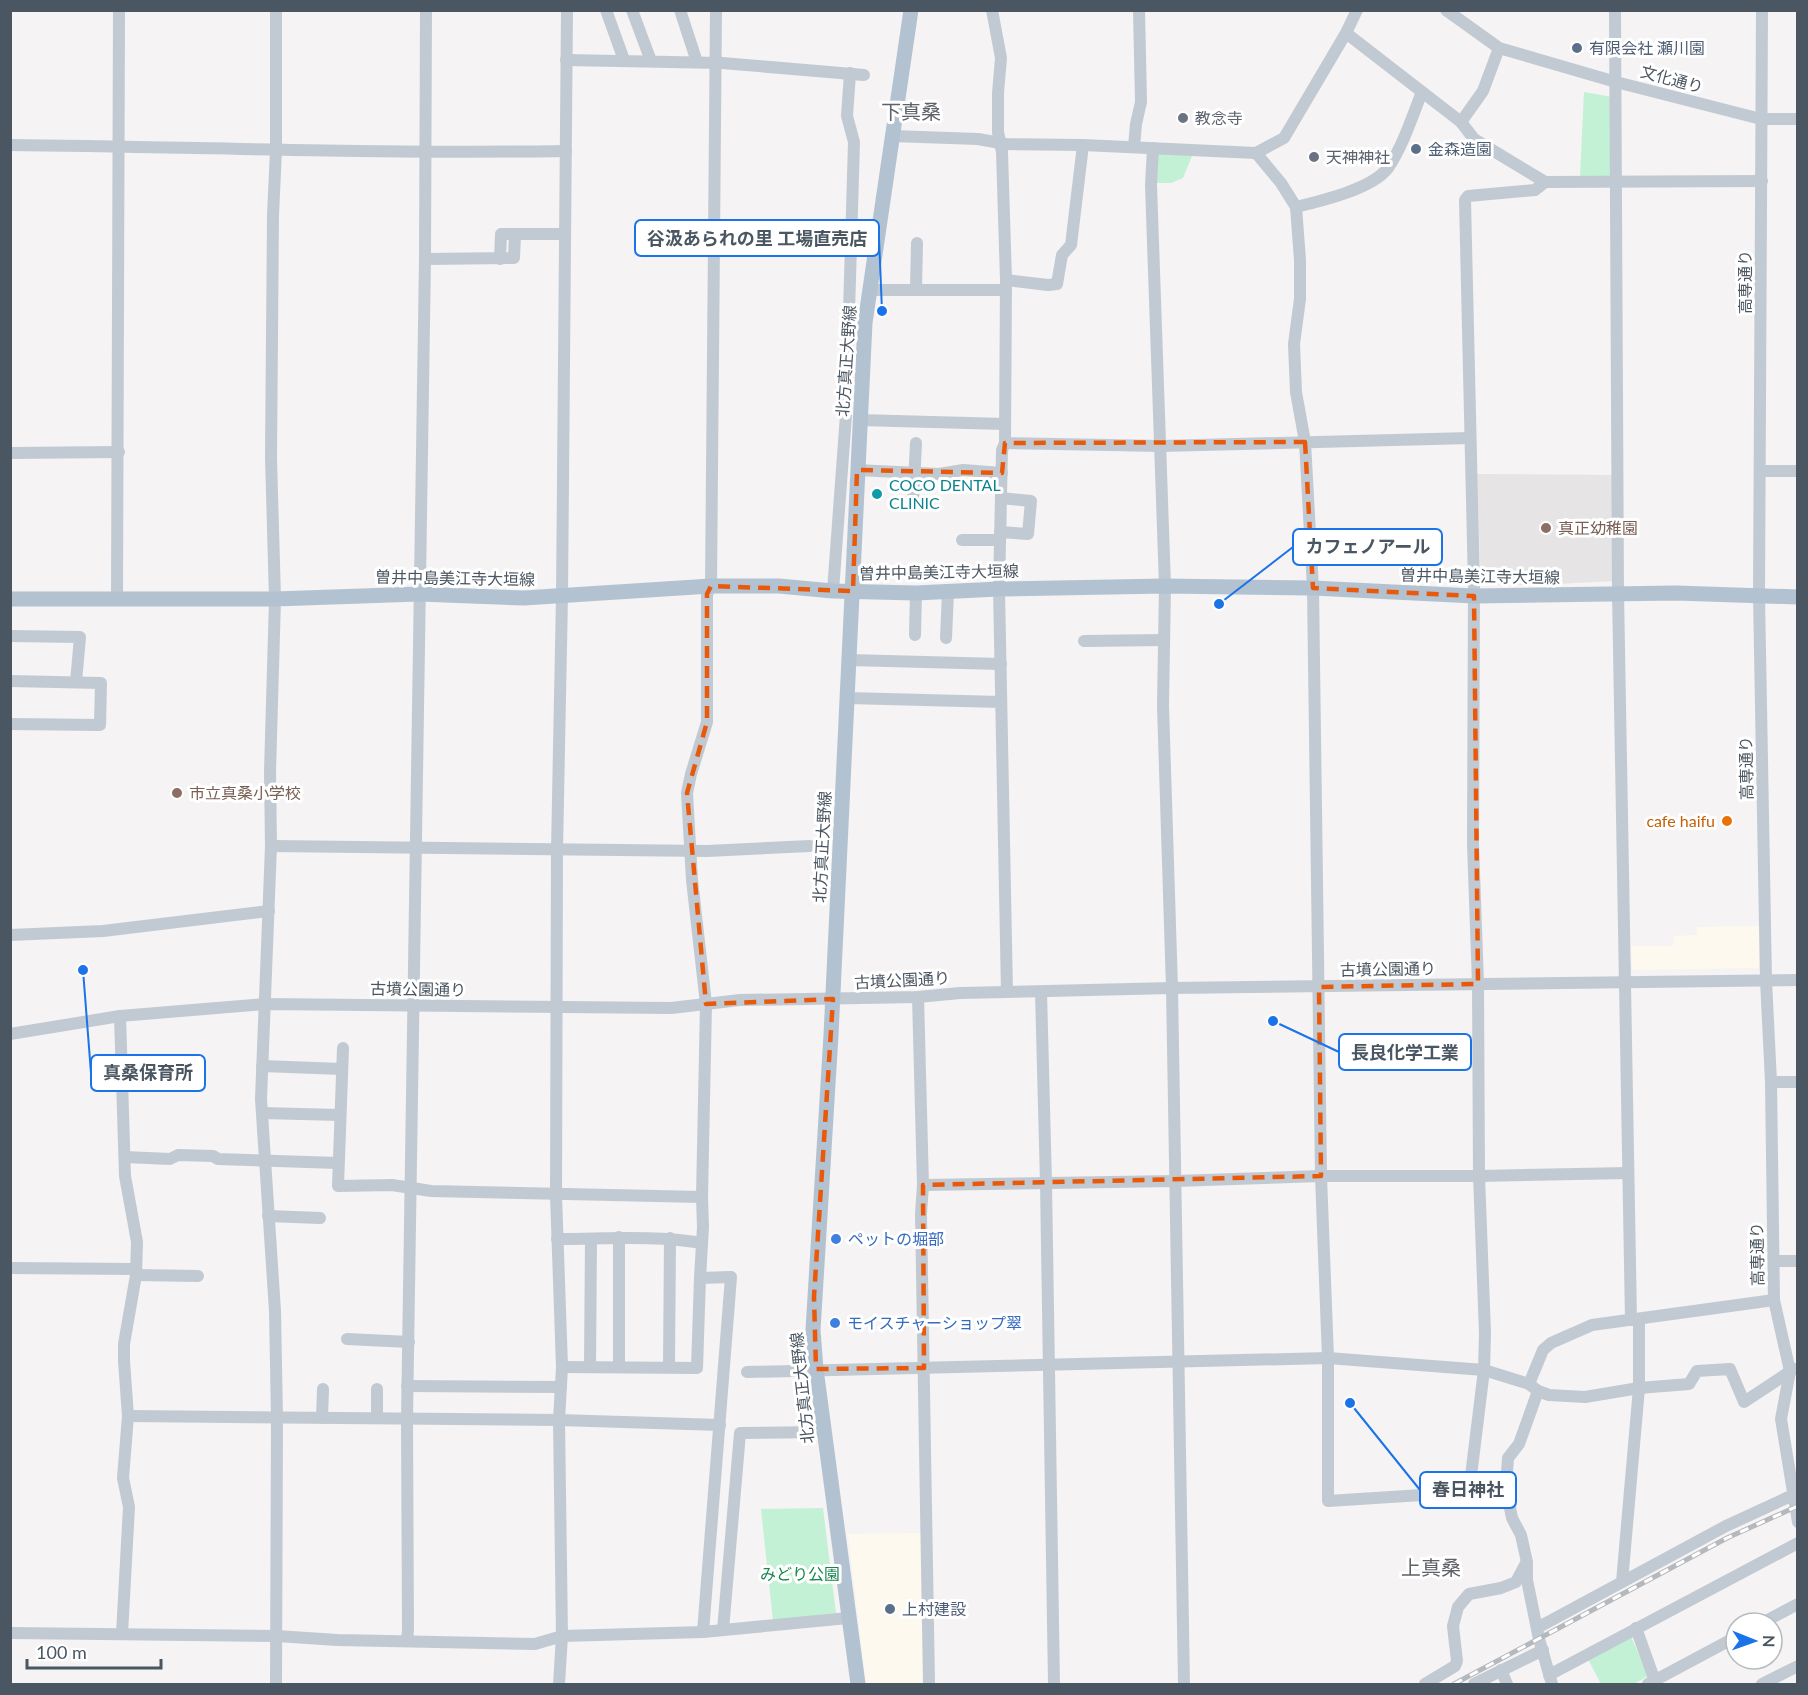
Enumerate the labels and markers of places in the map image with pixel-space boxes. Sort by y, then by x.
place label: 有限会社 瀬川園 [1589,38,1705,57]
marker: 有限会社 瀬川園 [1570,41,1584,55]
place label: 教念寺 [1195,108,1243,127]
marker: 教念寺 [1176,111,1190,125]
place label: 金森造園 [1428,139,1492,158]
marker: 金森造園 [1409,142,1423,156]
place label: 天神神社 [1326,147,1390,166]
marker: 天神神社 [1307,150,1321,164]
callout: 谷汲あられの里 工場直売店 [635,220,879,256]
place label: COCO DENTAL CLINIC [889,475,1001,512]
marker: COCO DENTAL CLINIC [870,487,884,501]
place label: 真正幼稚園 [1558,518,1638,537]
marker: 真正幼稚園 [1539,521,1553,535]
callout: カフェノアール [1293,529,1442,565]
place label: 市立真桑小学校 [189,783,301,802]
marker: 市立真桑小学校 [170,786,184,800]
place label: cafe haifu [1646,811,1715,830]
marker: cafe haifu [1720,814,1734,828]
callout: 長良化学工業 [1339,1034,1471,1070]
callout: 真桑保育所 [91,1055,205,1091]
place label: ペットの堀部 [848,1229,944,1248]
marker: ペットの堀部 [829,1232,843,1246]
place label: モイスチャーショップ翠 [847,1313,1022,1332]
marker: モイスチャーショップ翠 [828,1316,842,1330]
callout: 春日神社 [1420,1472,1516,1508]
place label: 上村建設 [902,1599,966,1618]
marker: 上村建設 [883,1602,897,1616]

